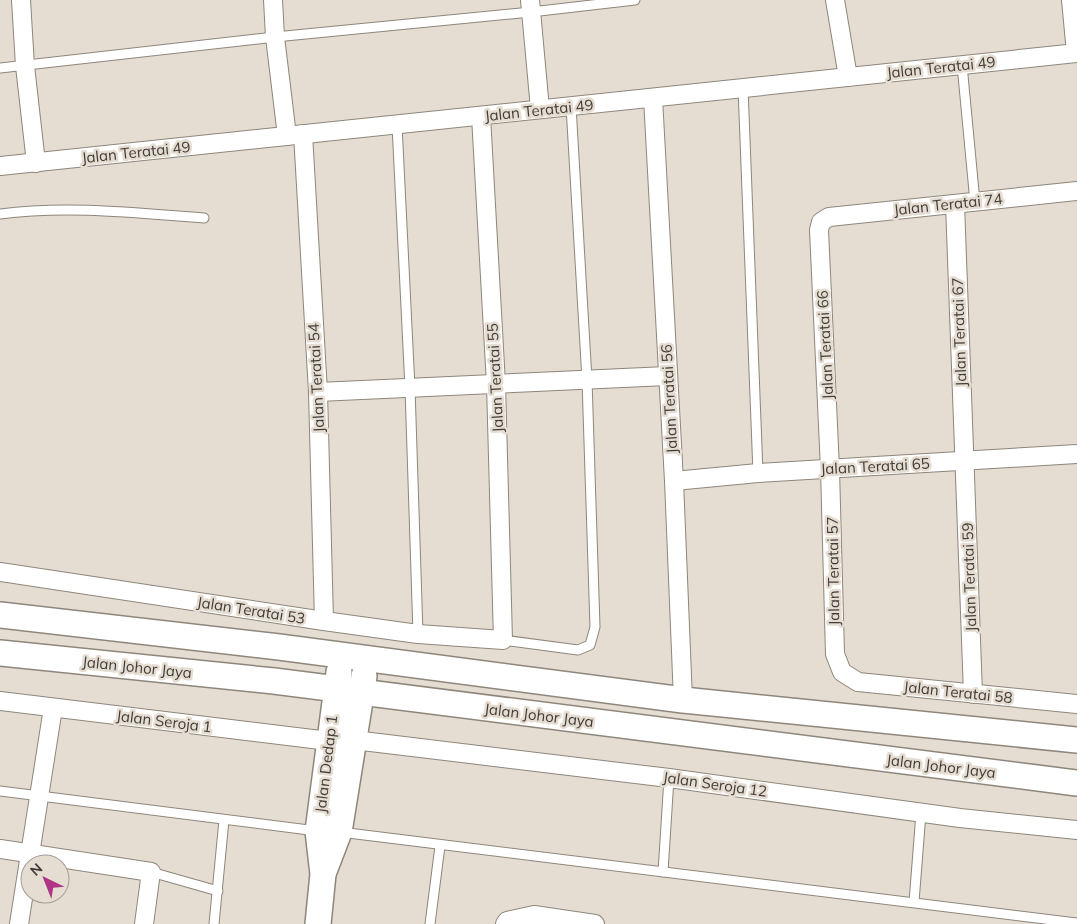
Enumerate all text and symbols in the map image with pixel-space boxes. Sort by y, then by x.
street label: Jalan Teratai 49 [886,52,996,82]
street label: Jalan Teratai 49 [484,95,594,125]
street label: Jalan Teratai 49 [81,137,191,167]
street label: Jalan Teratai 74 [893,189,1003,219]
street label: Jalan Teratai 67 [948,277,970,387]
street label: Jalan Teratai 66 [813,290,837,400]
street label: Jalan Teratai 54 [304,323,328,433]
street label: Jalan Teratai 55 [483,323,507,433]
street label: Jalan Teratai 56 [657,344,681,454]
street label: Jalan Teratai 65 [820,454,930,478]
street label: Jalan Teratai 57 [823,516,843,626]
street label: Jalan Teratai 59 [958,522,980,632]
street label: Jalan Teratai 53 [195,592,307,628]
street label: Jalan Johor Jaya [81,652,193,682]
street label: Jalan Teratai 58 [903,677,1013,707]
street label: Jalan Johor Jaya [483,699,595,731]
street label: Jalan Seroja 1 [115,706,213,736]
street label: Jalan Dedap 1 [311,714,341,814]
street label: Jalan Johor Jaya [885,750,997,782]
street label: Jalan Seroja 12 [662,767,768,801]
north arrow [20,854,70,904]
text: N [26,859,46,880]

